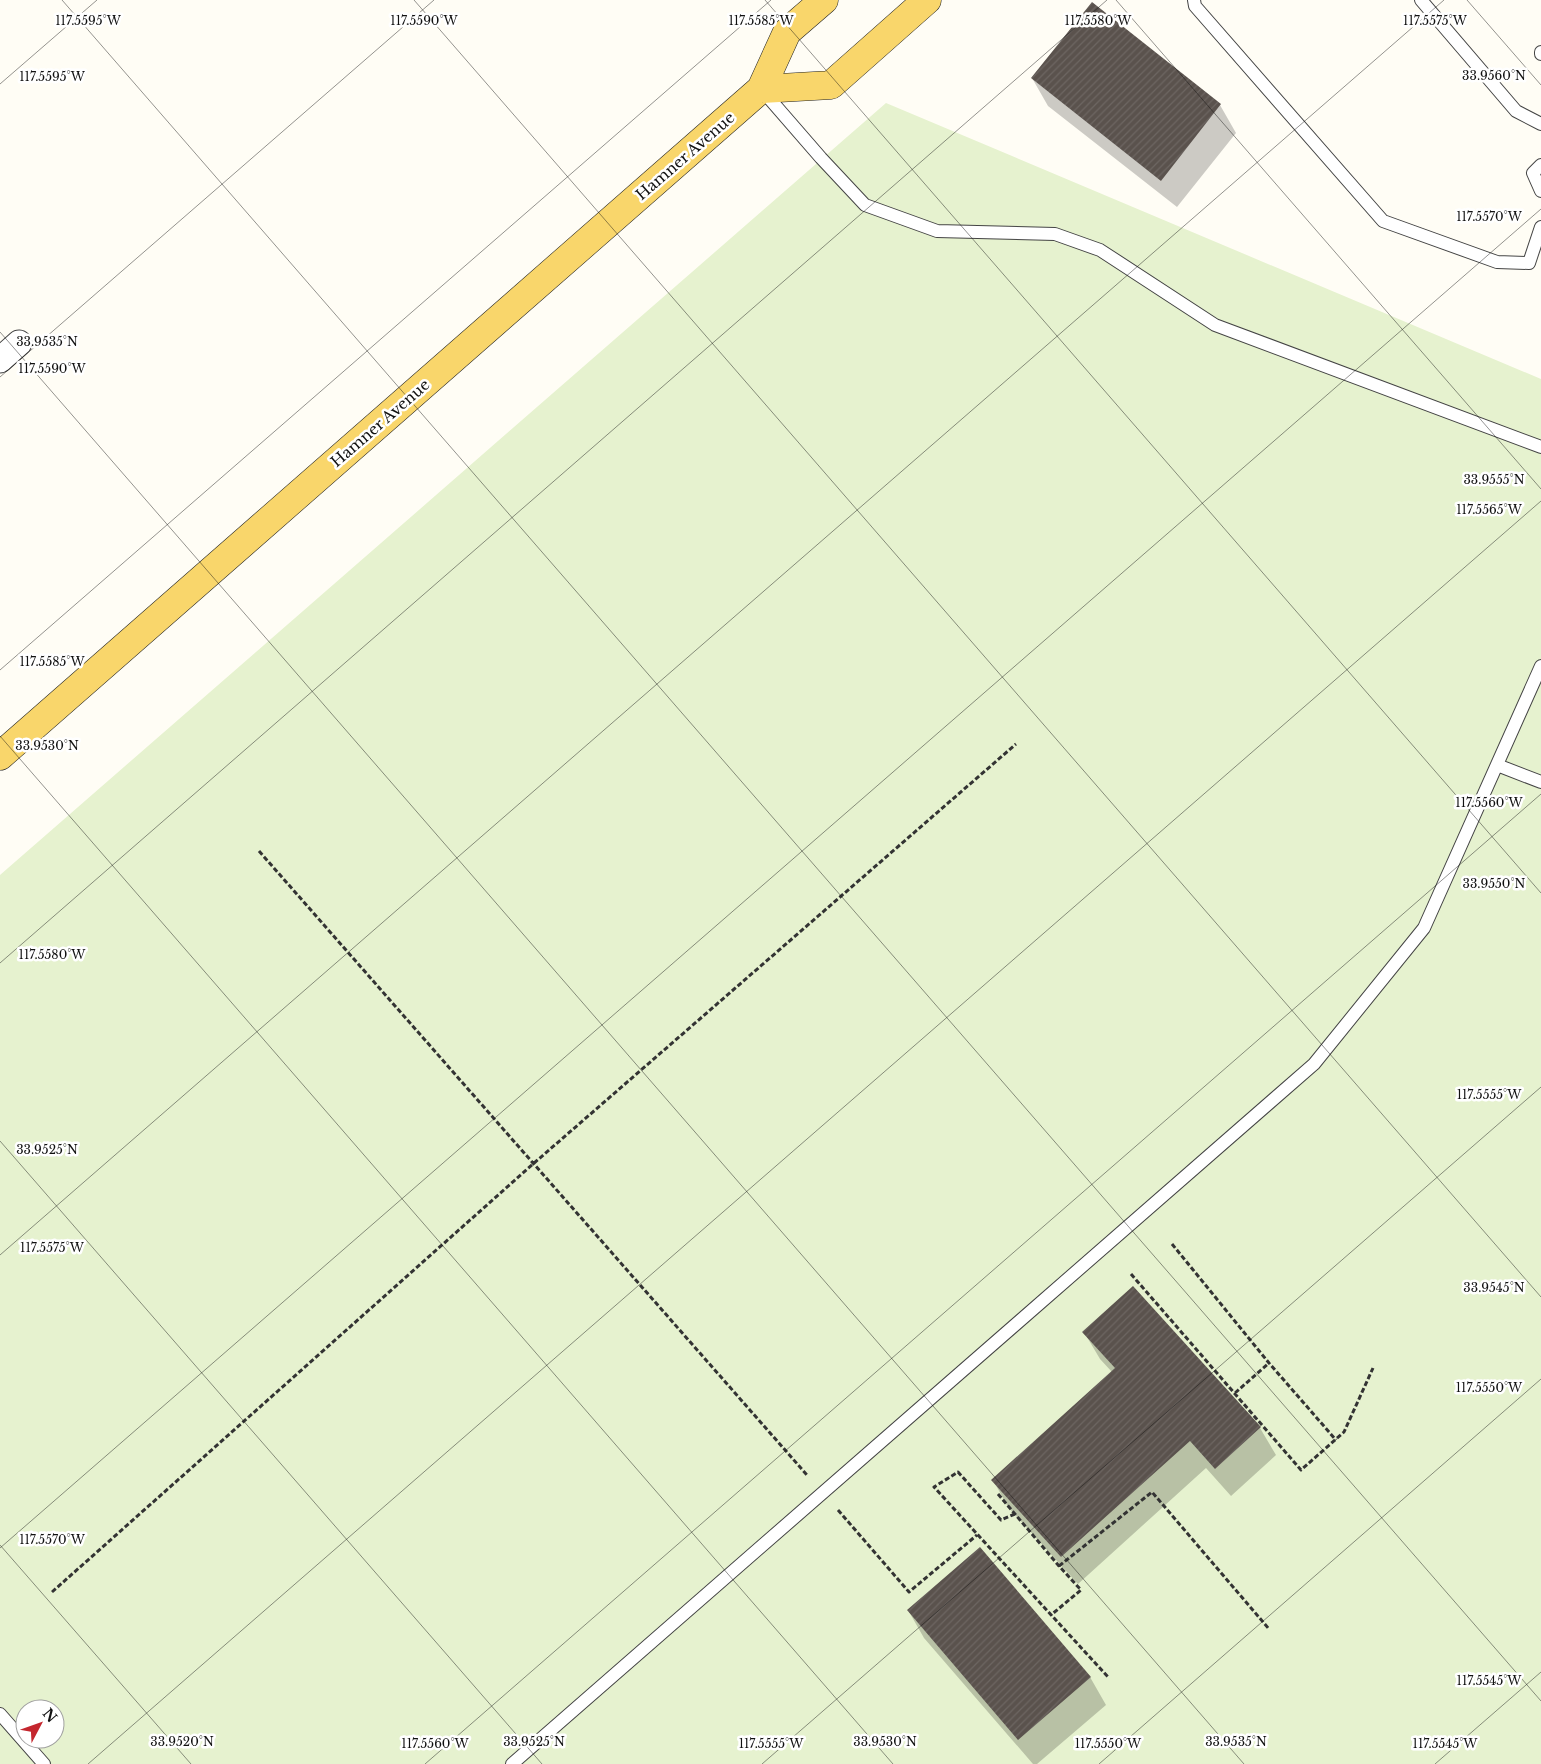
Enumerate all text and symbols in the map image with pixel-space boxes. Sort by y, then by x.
text: 117.5595°W [55,13,122,28]
text: 117.5590°W [390,13,459,28]
text: 117.5585°W [728,13,794,28]
text: 117.5580°W [1065,13,1132,28]
text: 117.5575°W [1403,13,1468,28]
text: 33.9560°N [1462,68,1526,83]
text: 117.5595°W [19,69,86,84]
street label: Hamner Avenue [632,108,738,204]
text: 117.5570°W [1456,209,1523,224]
text: 33.9535°N [16,334,78,349]
text: 117.5590°W [18,361,87,376]
street label: Hamner Avenue [327,375,433,471]
text: 33.9555°N [1463,472,1525,487]
text: 117.5565°W [1456,502,1523,517]
text: 117.5585°W [19,654,85,669]
text: 33.9530°N [15,738,79,753]
text: 117.5560°W [1455,795,1524,810]
text: 33.9550°N [1463,876,1526,891]
text: 117.5580°W [19,947,86,962]
text: 117.5555°W [1457,1087,1522,1102]
text: 33.9525°N [16,1142,78,1157]
text: 117.5575°W [20,1240,85,1255]
text: 33.9545°N [1463,1280,1525,1295]
text: 117.5550°W [1456,1380,1523,1395]
text: 117.5570°W [19,1532,86,1547]
text: 117.5545°W [1457,1673,1522,1688]
north arrow [15,1699,65,1749]
text: N [39,1705,61,1726]
text: 33.9520°N [150,1734,214,1749]
text: 33.9525°N [503,1734,565,1749]
text: 33.9530°N [853,1734,917,1749]
text: 33.9535°N [1205,1734,1267,1749]
text: 117.5560°W [401,1736,470,1751]
text: 117.5555°W [739,1736,804,1751]
text: 117.5550°W [1075,1736,1142,1751]
text: 117.5545°W [1413,1736,1478,1751]

